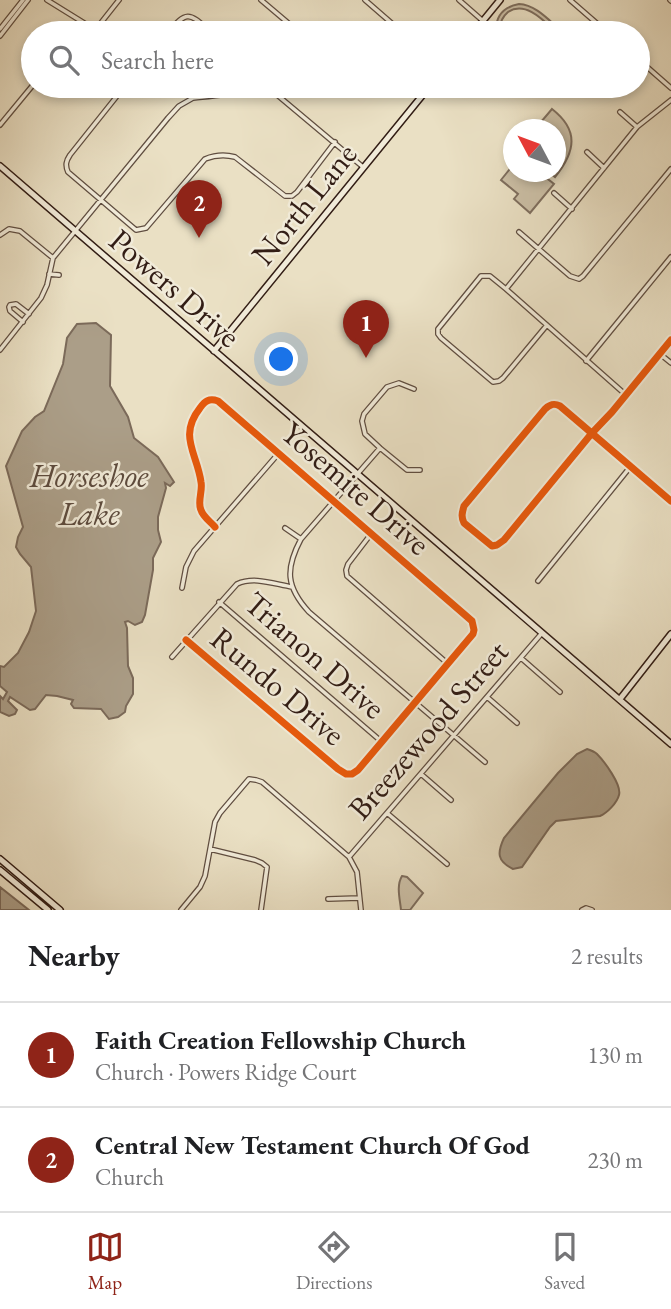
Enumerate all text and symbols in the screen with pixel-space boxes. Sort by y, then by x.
search box [21,21,650,98]
icon: search [45,41,83,79]
text: Search here [101,43,214,77]
north arrow [503,119,566,182]
street label: North Lane [242,134,366,274]
pin: 2 [176,180,222,238]
street label: Powers Drive [101,219,249,357]
pin: 1 [343,300,389,358]
your location [264,342,298,376]
street label: Yosemite Drive [273,412,439,564]
water label: Horseshoe Lake [29,454,149,535]
street label: Trianon Drive [236,582,394,728]
street label: Rundo Drive [202,617,354,755]
street label: Breezewood Street [339,632,517,828]
text: Nearby [28,936,120,975]
text: 2 results [571,941,643,971]
text: Faith Creation Fellowship Church [95,1023,466,1057]
text: 1 [45,1040,57,1070]
text: 130 m [587,1040,643,1070]
text: Church · Powers Ridge Court [95,1057,356,1087]
text: Central New Testament Church Of God [95,1128,530,1162]
text: 2 [45,1145,57,1175]
text: 230 m [587,1145,643,1175]
text: Church [95,1162,164,1192]
tab: Map [86,1228,124,1295]
tab: Directions [296,1228,372,1295]
tab: Saved [544,1228,585,1295]

